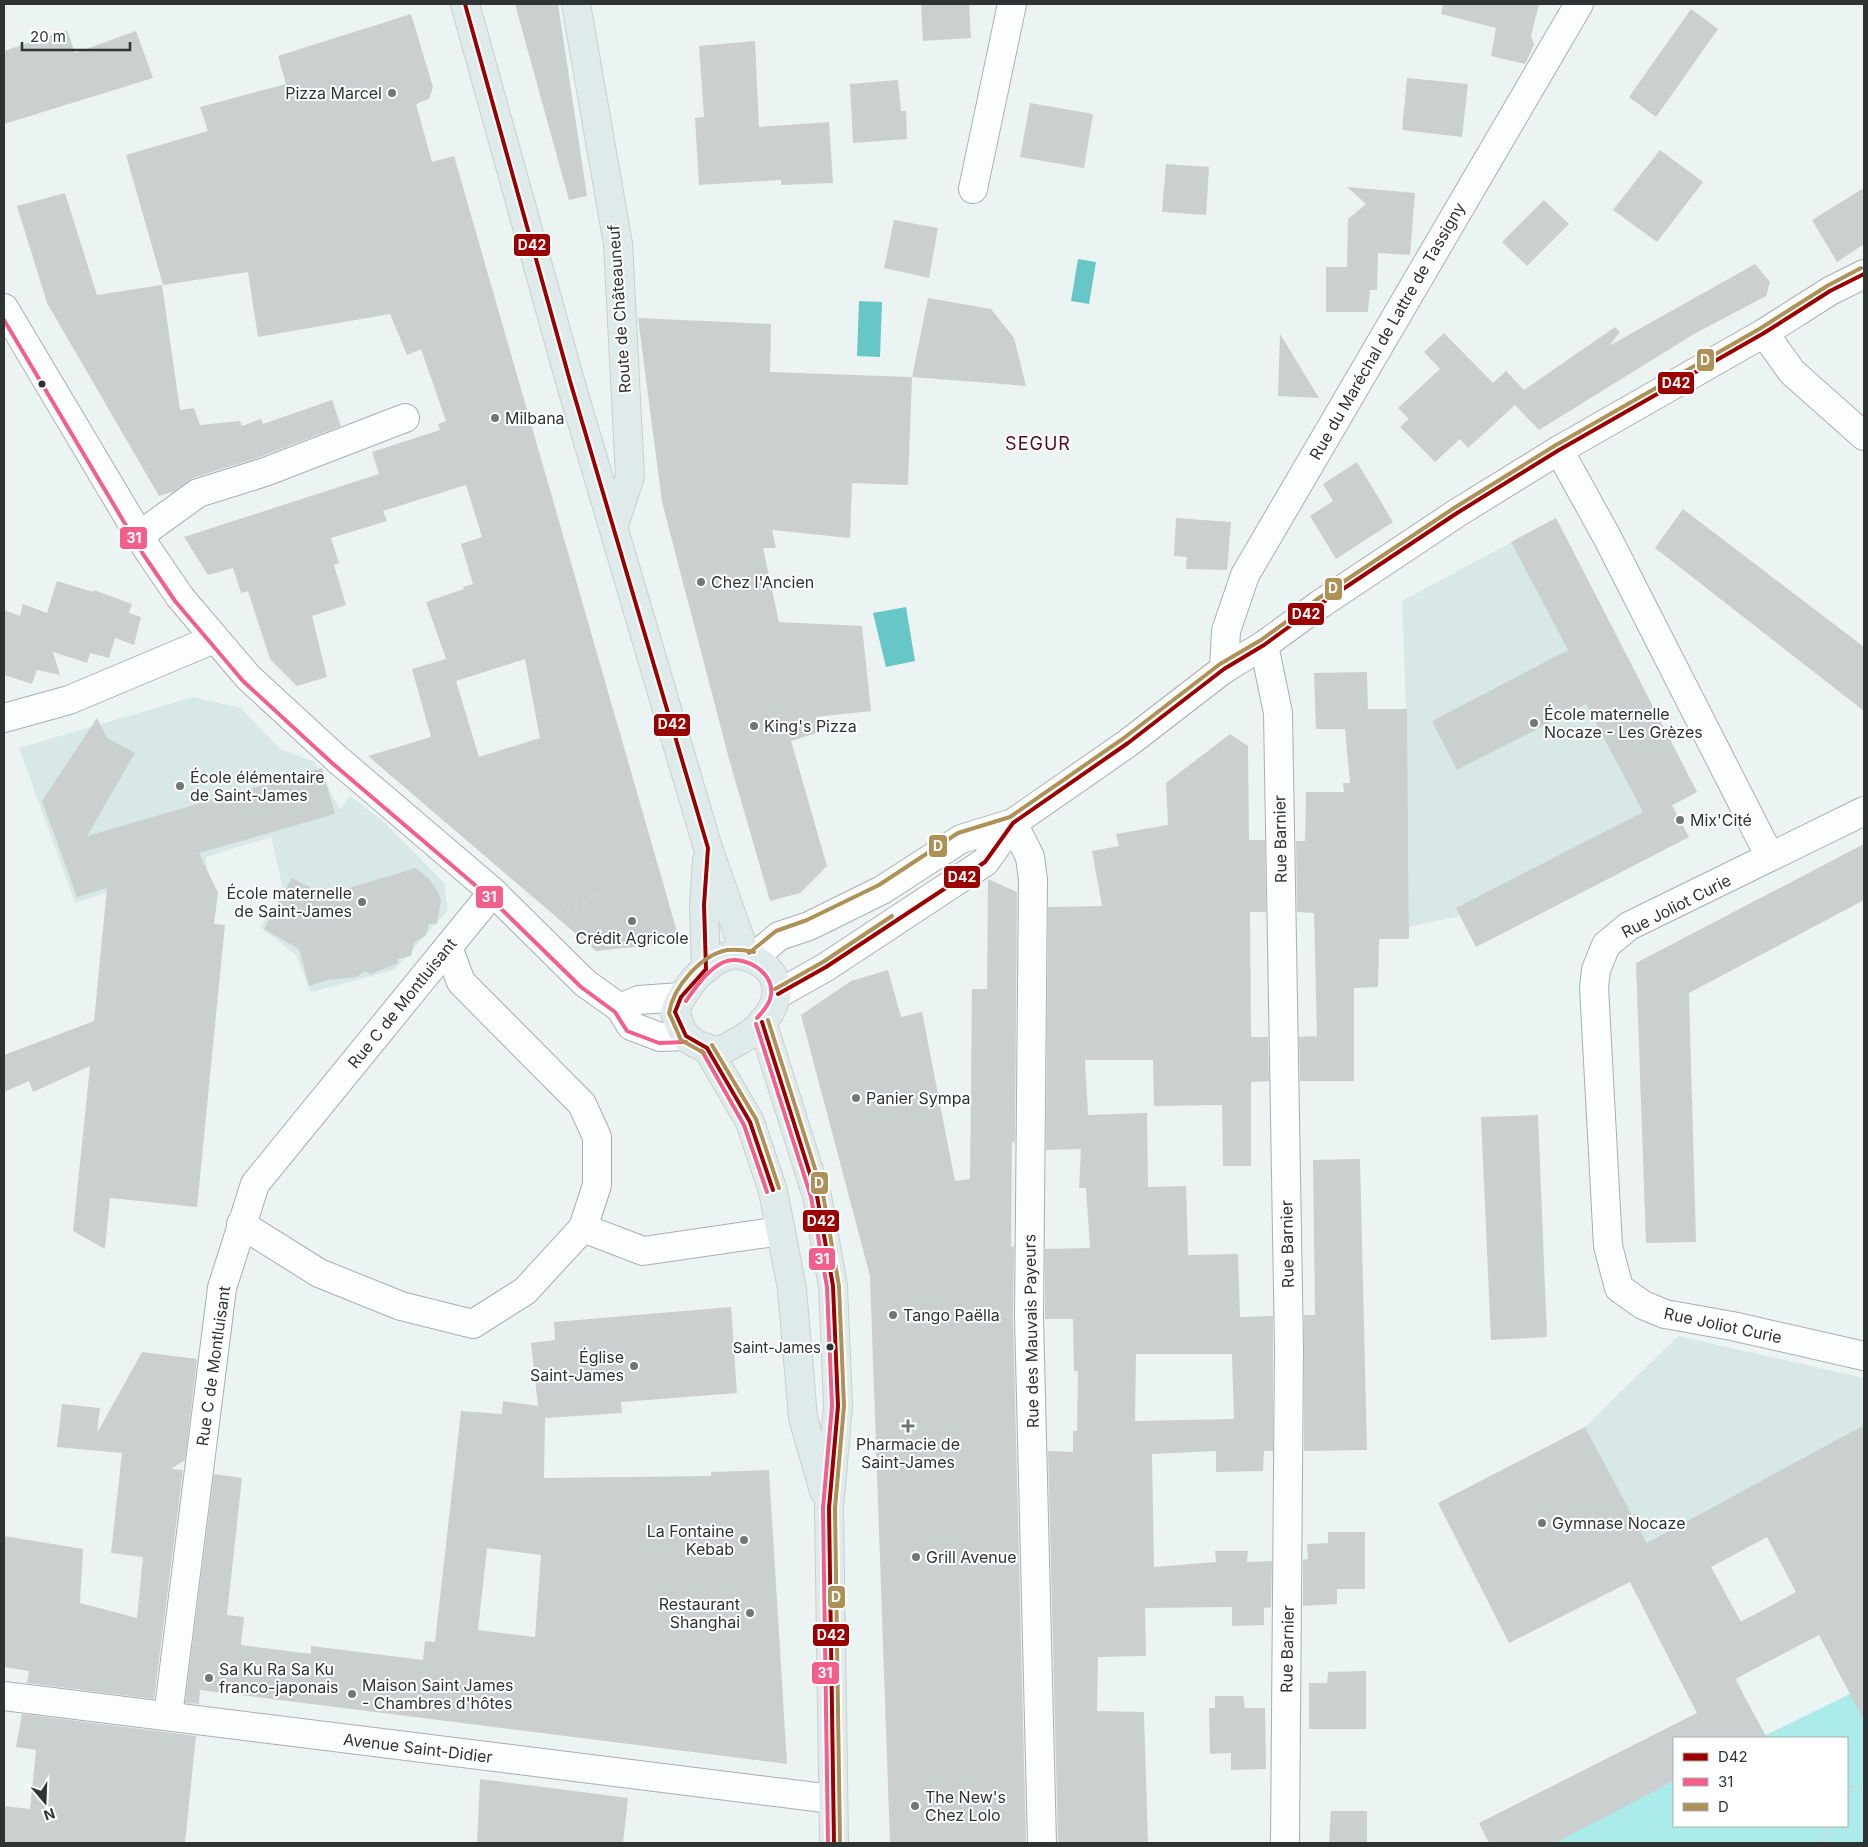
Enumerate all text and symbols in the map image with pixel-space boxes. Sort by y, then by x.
scale bar [22,20,130,52]
text: 20 m [30,27,66,46]
place label: Pizza Marcel [285,83,382,103]
marker: Pizza Marcel [386,87,398,99]
street label: Rue du Maréchal de Lattre de Tassigny [1305,199,1469,463]
street label: Route de Châteauneuf [603,224,635,394]
line badge: D42 [513,233,551,257]
text: D42 [518,236,546,253]
line badge: D [1696,348,1715,372]
text: D [1700,351,1710,368]
line badge: D42 [1657,371,1695,395]
text: D42 [1662,374,1690,391]
unlabelled marker [37,379,47,389]
place label: Milbana [505,408,565,428]
marker: Milbana [489,412,501,424]
district label: SEGUR [1005,433,1071,454]
line badge: 31 [119,526,148,550]
text: 31 [126,529,142,546]
place label: Chez l'Ancien [711,572,814,592]
marker: Chez l'Ancien [695,576,707,588]
line badge: D [1324,577,1343,601]
text: D [1328,579,1338,596]
line badge: D42 [1287,602,1325,626]
text: D42 [1292,605,1320,622]
place label: École maternelle Nocaze - Les Grèzes [1544,704,1703,742]
line badge: D42 [653,713,691,737]
text: D42 [658,715,686,732]
place label: King's Pizza [764,716,857,736]
marker: École maternelle Nocaze - Les Grèzes [1528,717,1540,729]
marker: King's Pizza [748,720,760,732]
place label: École élémentaire de Saint-James [190,767,325,805]
marker: École élémentaire de Saint-James [174,780,186,792]
street label: Rue Barnier [1269,795,1291,883]
place label: Mix'Cité [1690,810,1752,830]
marker: Mix'Cité [1674,814,1686,826]
line badge: D [928,834,948,858]
text: D [933,837,943,854]
line badge: D42 [943,865,981,889]
text: D42 [948,868,976,885]
street label: Rue Joliot Curie [1618,870,1734,942]
place label: École maternelle de Saint-James [226,883,352,921]
line badge: 31 [475,885,504,909]
text: 31 [481,888,497,905]
marker: École maternelle de Saint-James [356,896,368,908]
marker: Crédit Agricole [626,915,638,927]
place label: Crédit Agricole [575,928,689,948]
street label: Rue C de Montluisant [343,934,461,1072]
place label: Panier Sympa [866,1088,971,1108]
marker: Panier Sympa [850,1092,862,1104]
line badge: D [810,1171,829,1195]
text: D [814,1174,824,1191]
street label: Rue Barnier [1276,1200,1298,1288]
line badge: D42 [802,1209,840,1233]
text: D42 [807,1212,835,1229]
street label: Rue des Mauvais Payeurs [1019,1234,1043,1428]
line badge: 31 [808,1247,836,1271]
text: 31 [814,1250,830,1267]
street label: Rue C de Montluisant [192,1285,234,1447]
street label: Rue Joliot Curie [1662,1303,1784,1347]
place label: Tango Paëlla [903,1305,1000,1325]
marker: Tango Paëlla [887,1309,899,1321]
place label: Saint-James [733,1338,821,1357]
marker: Saint-James [825,1342,835,1352]
place label: Église Saint-James [530,1347,624,1385]
marker: Église Saint-James [628,1360,640,1372]
marker: Pharmacie de Saint-James [902,1420,914,1432]
place label: Pharmacie de Saint-James [856,1434,960,1472]
place label: Gymnase Nocaze [1552,1513,1686,1533]
marker: Gymnase Nocaze [1536,1517,1548,1529]
place label: La Fontaine Kebab [647,1521,734,1559]
marker: La Fontaine Kebab [738,1534,750,1546]
place label: Grill Avenue [926,1547,1017,1567]
marker: Grill Avenue [910,1551,922,1563]
line badge: D [827,1585,846,1609]
text: D [831,1588,841,1605]
place label: Restaurant Shanghai [659,1594,740,1632]
street label: Rue Barnier [1276,1605,1298,1693]
marker: Restaurant Shanghai [744,1607,756,1619]
line badge: D42 [812,1623,850,1647]
text: D42 [817,1626,845,1643]
place label: Sa Ku Ra Sa Ku franco-japonais [219,1659,338,1697]
line badge: 31 [811,1661,840,1685]
text: 31 [817,1664,833,1681]
marker: Sa Ku Ra Sa Ku franco-japonais [203,1672,215,1684]
place label: Maison Saint James - Chambres d'hôtes [362,1675,514,1713]
marker: Maison Saint James - Chambres d'hôtes [346,1688,358,1700]
street label: Avenue Saint-Didier [342,1729,494,1767]
legend [1673,1737,1848,1827]
text: D42 [1718,1747,1748,1766]
text: 31 [1718,1772,1733,1791]
north arrow [20,1777,70,1827]
place label: The New's Chez Lolo [925,1787,1006,1825]
text: D [1718,1797,1729,1816]
marker: The New's Chez Lolo [909,1800,921,1812]
text: N [42,1805,57,1825]

